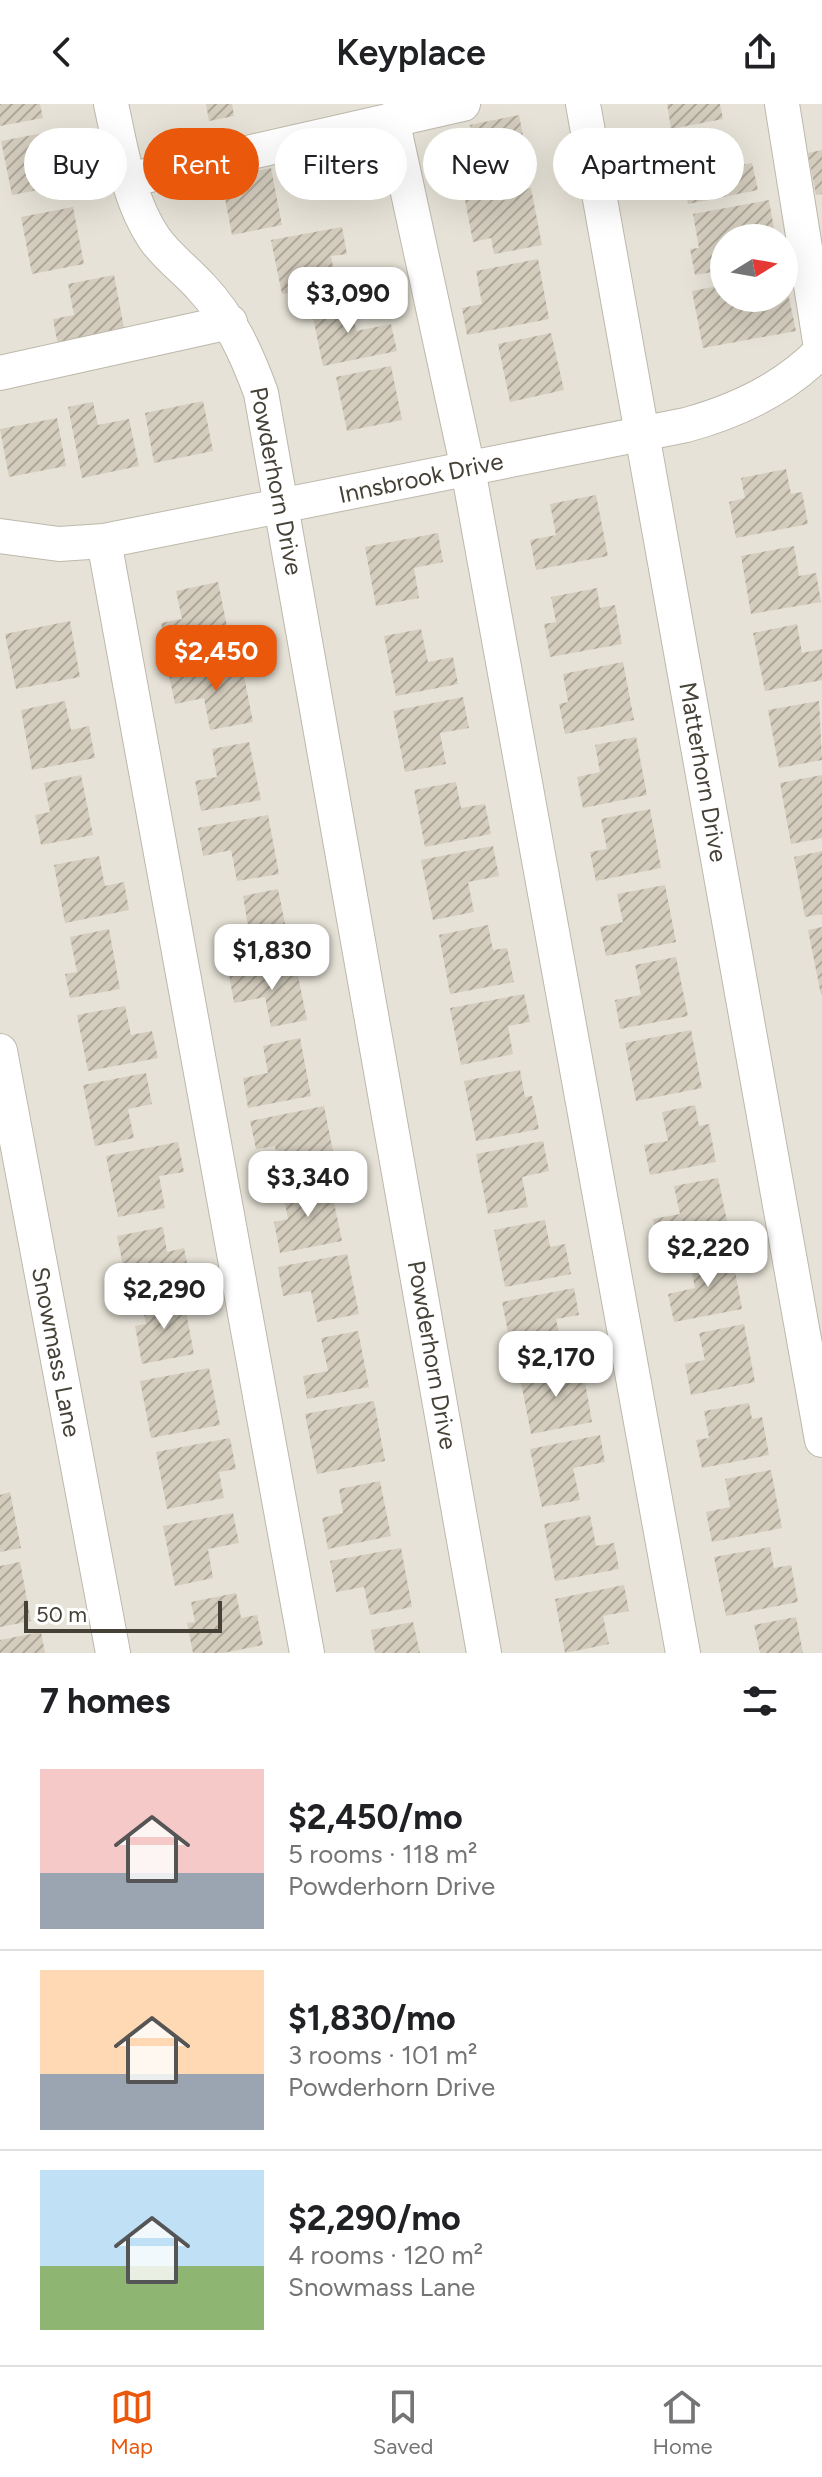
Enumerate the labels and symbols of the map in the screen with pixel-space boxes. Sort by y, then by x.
north arrow [710,224,798,312]
pin: $3,090 [283,267,413,335]
street label: Powderhorn Drive [244,384,309,578]
street label: Innsbrook Drive [336,446,506,509]
pin: $2,450 [151,625,281,693]
street label: Matterhorn Drive [673,680,734,864]
pin: $1,830 [207,924,337,992]
pin: $3,340 [243,1151,373,1219]
pin: $2,220 [643,1221,773,1289]
street label: Powderhorn Drive [402,1258,463,1452]
pin: $2,290 [99,1263,229,1331]
street label: Snowmass Lane [26,1264,87,1439]
pin: $2,170 [491,1331,621,1399]
scale bar [24,1597,222,1633]

